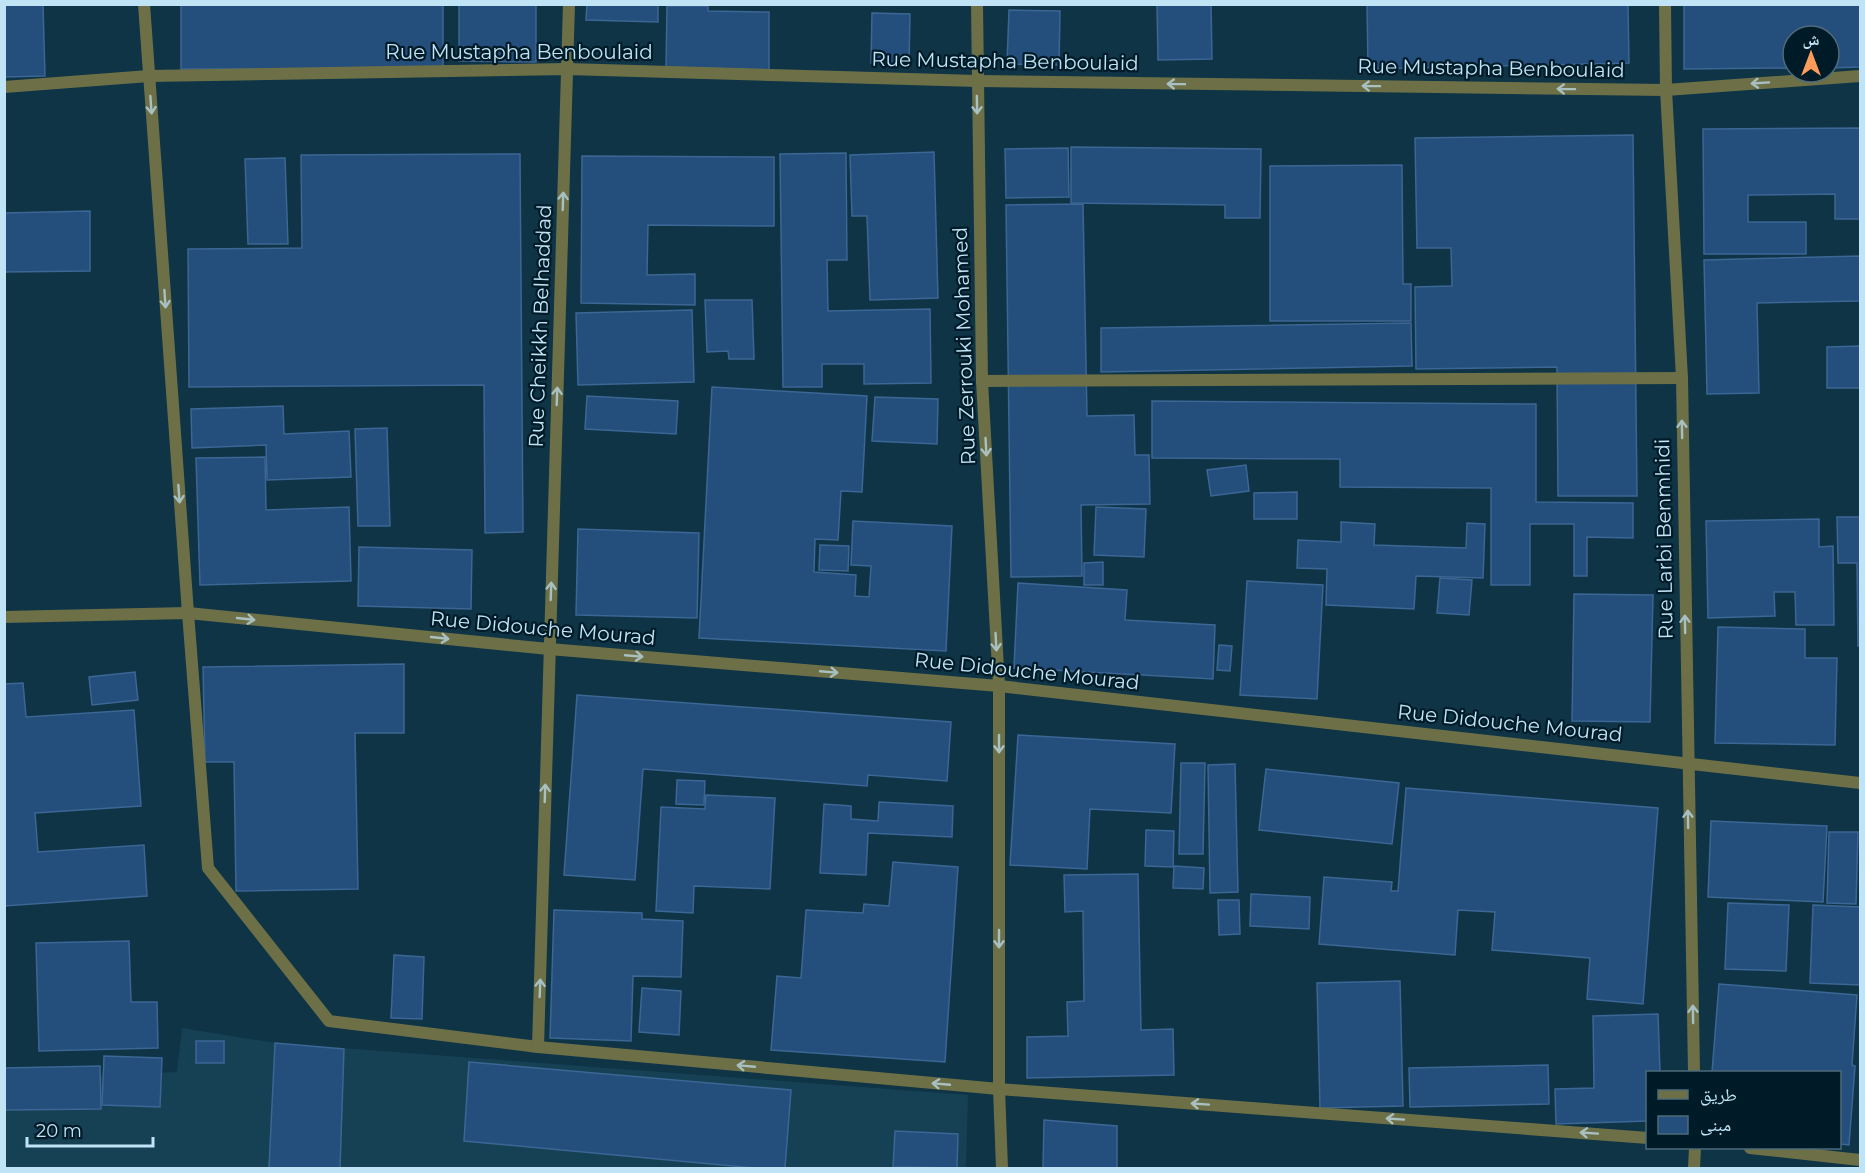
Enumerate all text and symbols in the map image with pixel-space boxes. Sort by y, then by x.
north arrow [1781,24,1841,84]
text: ش [1803,30,1820,49]
street label: Rue Mustapha Benboulaid [385,40,653,64]
street label: Rue Mustapha Benboulaid [871,47,1139,75]
street label: Rue Mustapha Benboulaid [1357,54,1625,82]
one-way arrow [1166,78,1186,90]
one-way arrow [1751,78,1771,89]
one-way arrow [1361,80,1381,92]
one-way arrow [1556,83,1576,94]
one-way arrow [146,94,157,114]
one-way arrow [971,94,983,114]
one-way arrow [558,191,569,211]
street label: Rue Cheikkh Belhaddad [524,204,556,448]
street label: Rue Zerrouki Mohamed [948,227,980,465]
one-way arrow [160,289,171,309]
one-way arrow [552,386,563,406]
one-way arrow [1676,420,1688,440]
one-way arrow [980,436,991,456]
street label: Rue Larbi Benmhidi [1650,439,1678,639]
one-way arrow [174,483,185,503]
one-way arrow [545,581,557,601]
street label: Rue Didouche Mourad [429,606,657,650]
one-way arrow [236,614,256,625]
one-way arrow [1679,615,1691,635]
one-way arrow [991,631,1002,651]
one-way arrow [430,633,450,644]
street label: Rue Didouche Mourad [913,647,1141,695]
one-way arrow [624,651,644,662]
one-way arrow [818,667,838,678]
street label: Rue Didouche Mourad [1396,699,1624,747]
one-way arrow [993,734,1005,754]
one-way arrow [539,784,551,804]
one-way arrow [1683,810,1694,830]
one-way arrow [993,929,1005,949]
one-way arrow [534,979,545,999]
one-way arrow [1687,1005,1698,1025]
one-way arrow [737,1060,757,1071]
legend [1646,1071,1841,1149]
one-way arrow [931,1078,951,1089]
text: طريق [1700,1084,1737,1106]
one-way arrow [1191,1099,1211,1110]
scale bar [27,1110,153,1148]
one-way arrow [1385,1113,1405,1124]
text: مبنى [1700,1114,1731,1136]
text: 20 m [36,1120,82,1142]
one-way arrow [1580,1128,1600,1139]

